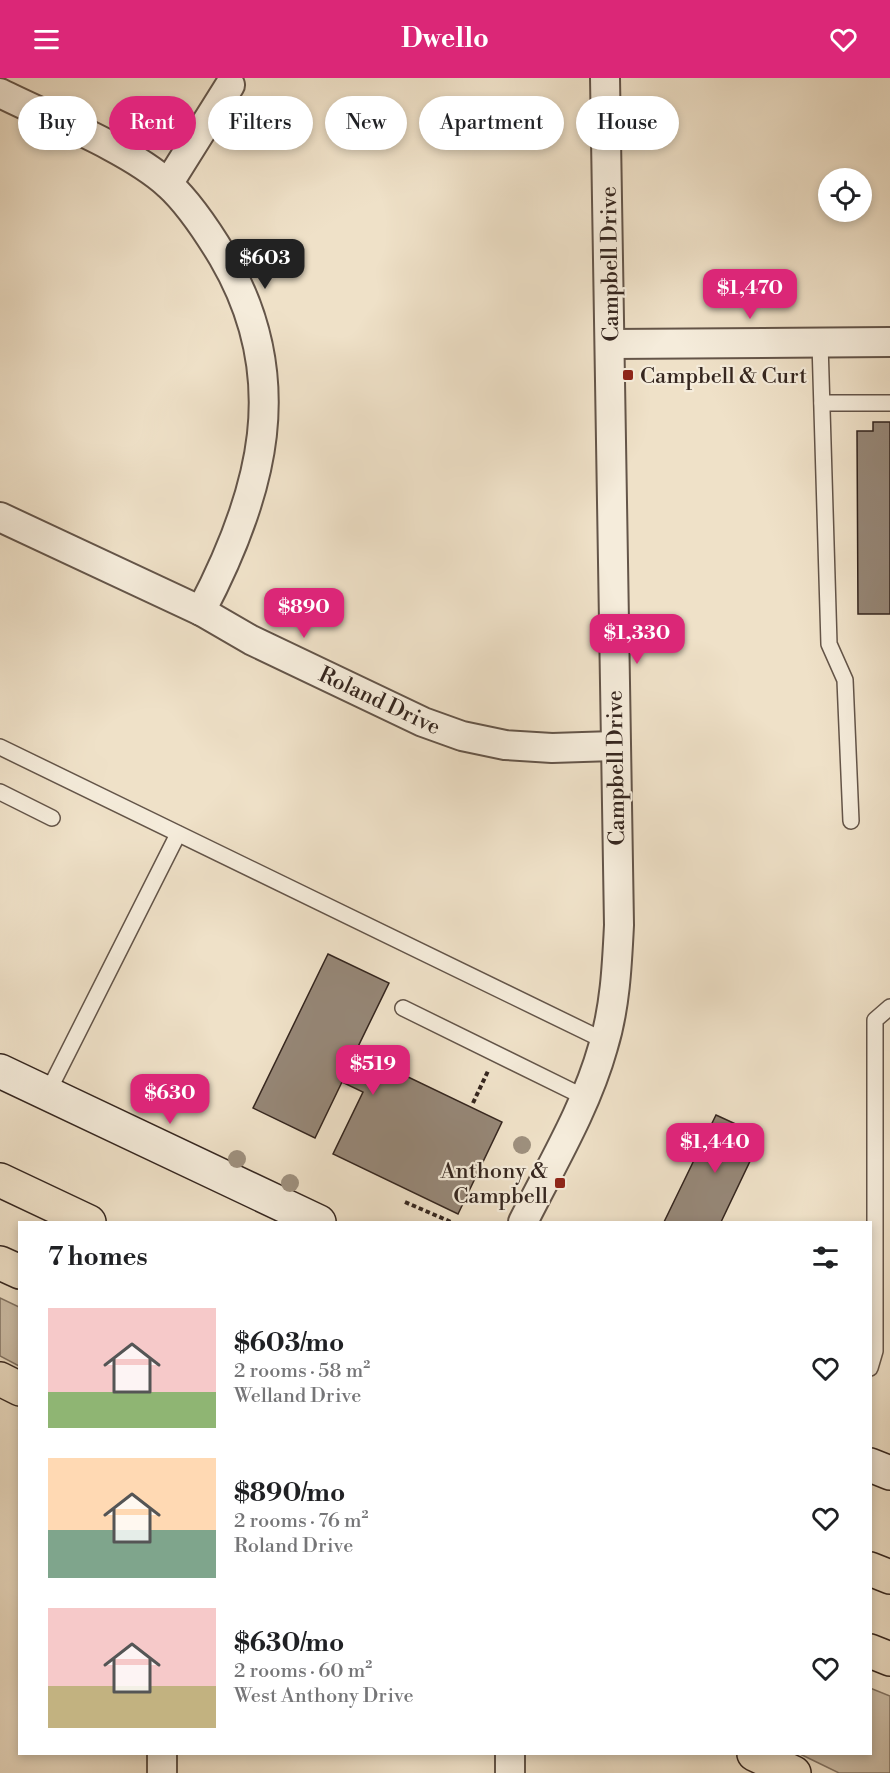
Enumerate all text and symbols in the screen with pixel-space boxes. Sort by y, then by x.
text: Dwello [401,22,489,56]
icon: menu [30,23,63,56]
icon: heart [827,23,860,56]
chip: Buy [18,96,97,150]
chip: Rent [109,96,196,150]
chip: Filters [208,96,313,150]
chip: New [325,96,407,150]
chip: Apartment [419,96,564,150]
chip: House [576,96,679,150]
map controls [818,168,872,222]
button: locate [818,168,872,222]
street label: Campbell Drive [596,186,625,342]
pin: $603 [229,239,301,290]
text: $603 [239,246,291,271]
pin: $1,470 [701,269,799,320]
text: $1,470 [717,276,783,301]
place label: Campbell & Curt [640,363,807,390]
marker: Campbell & Curt [621,368,635,382]
pin: $890 [268,588,340,639]
text: $890 [278,595,330,620]
pin: $1,330 [588,614,686,665]
text: $1,330 [604,621,670,646]
street label: Roland Drive [314,661,445,741]
street label: Campbell Drive [602,690,631,846]
pin: $519 [337,1045,409,1096]
text: $519 [350,1052,396,1077]
pin: $630 [134,1074,206,1125]
text: $630 [144,1081,196,1106]
pin: $1,440 [666,1123,764,1174]
text: $1,440 [680,1130,750,1155]
place label: Anthony & Campbell [440,1158,548,1210]
marker: Anthony & Campbell [553,1176,567,1190]
text: 7 homes [48,1241,148,1273]
icon: filters [809,1241,842,1274]
text: $603/mo [234,1327,344,1359]
icon: home [96,1332,168,1404]
icon: heart [809,1352,842,1385]
text: 2 rooms · 58 m² [234,1359,370,1384]
text: Welland Drive [234,1384,361,1409]
text: $890/mo [234,1477,345,1509]
icon: home [96,1482,168,1554]
icon: heart [809,1502,842,1535]
text: 2 rooms · 76 m² [234,1509,368,1534]
text: Roland Drive [234,1534,353,1559]
text: $630/mo [234,1627,344,1659]
icon: home [96,1632,168,1704]
icon: heart [809,1652,842,1685]
text: 2 rooms · 60 m² [234,1659,372,1684]
text: West Anthony Drive [234,1684,414,1709]

